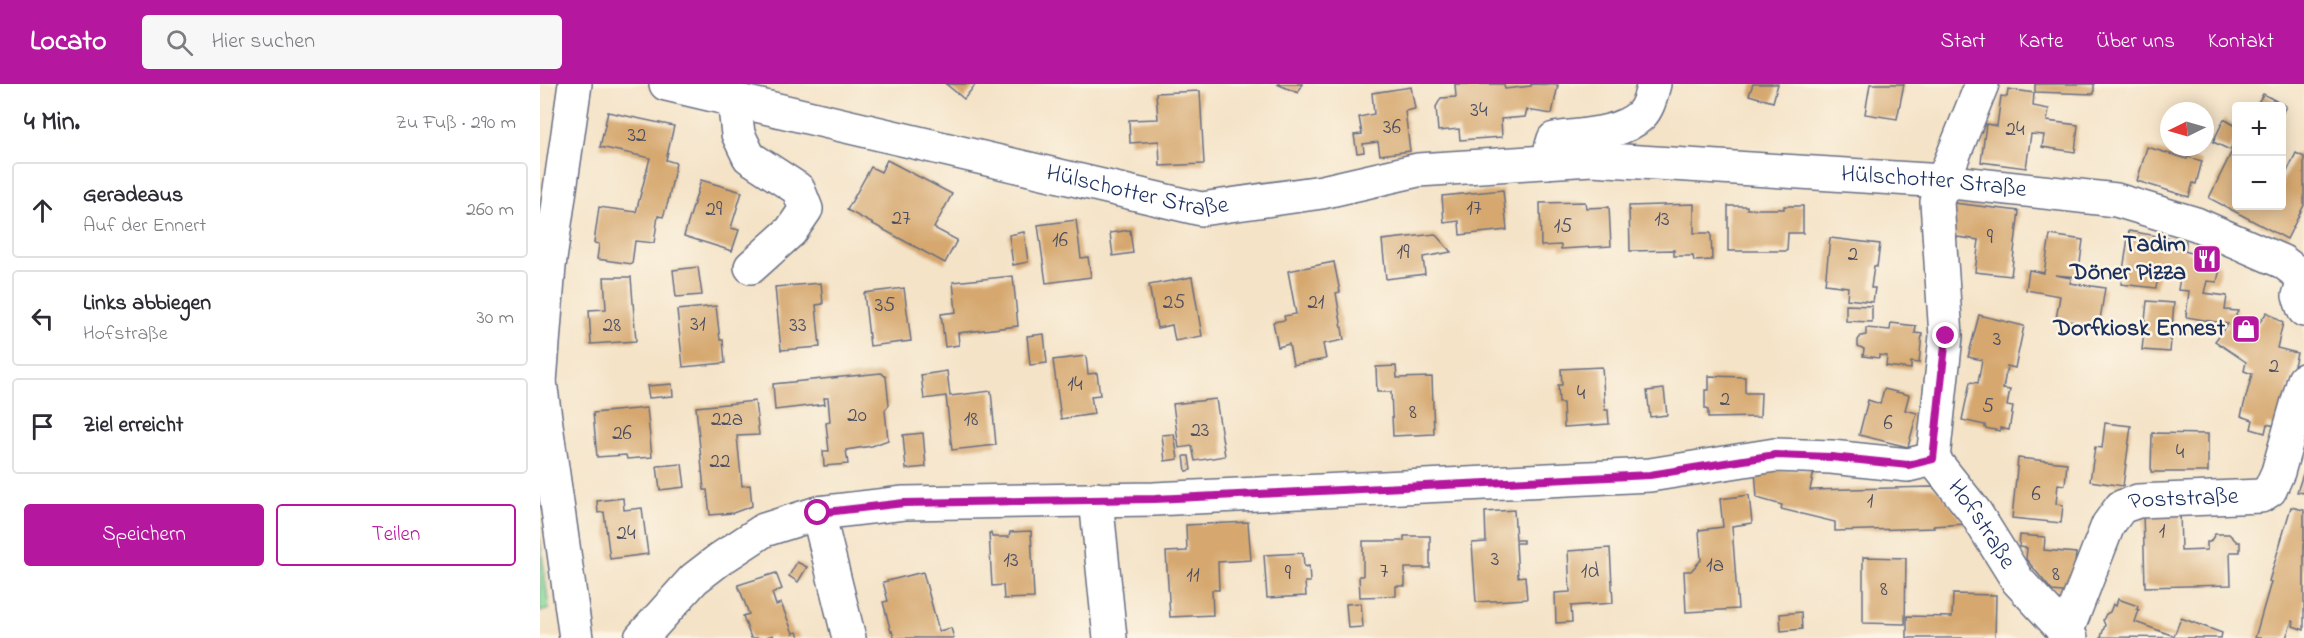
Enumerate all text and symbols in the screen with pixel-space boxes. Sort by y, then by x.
search box [142,15,562,69]
text: Locato [30,22,106,63]
icon: search [163,26,196,59]
text: Hier suchen [211,26,315,58]
text: Start [1940,27,1986,57]
text: Karte [2019,27,2063,57]
text: Über uns [2096,27,2175,57]
text: Kontakt [2208,27,2274,57]
house number: 34 [1470,96,1488,126]
north arrow [2160,102,2214,156]
map controls [2232,102,2286,210]
button: + [2232,102,2286,156]
text: 4 Min. [24,104,80,142]
text: Zu Fuß · 290 m [395,109,516,138]
house number: 36 [1383,113,1401,143]
house number: 24 [2005,115,2025,145]
house number: 32 [627,121,647,151]
street label: Hülschotter Straße [1043,156,1231,227]
button: − [2232,156,2286,210]
street label: Hülschotter Straße [1840,157,2029,208]
text: Geradeaus [83,180,183,212]
icon: ahead [26,194,59,227]
house number: 17 [1466,194,1482,224]
house number: 29 [706,195,723,225]
text: 260 m [466,196,514,225]
house number: 27 [891,204,911,234]
house number: 13 [1654,205,1670,235]
text: Auf der Ennert [83,212,206,241]
house number: 15 [1554,212,1572,242]
house number: 9 [1987,223,1994,253]
house number: 16 [1052,226,1068,256]
place label: Tadim Döner Pizza [2069,228,2186,291]
house number: 19 [1397,238,1410,268]
house number: 2 [1848,240,1858,270]
restaurant icon: Tadim Döner Pizza [2191,243,2223,275]
text: Links abbiegen [83,288,211,320]
house number: 25 [1163,288,1185,318]
house number: 21 [1307,288,1325,318]
house number: 35 [875,291,895,321]
icon: left [26,302,59,335]
text: 30 m [477,304,514,333]
house number: 31 [690,310,706,340]
house number: 28 [603,311,621,341]
house number: 33 [789,311,807,341]
place label: Dorfkiosk Ennest [2052,312,2226,347]
shop icon: Dorfkiosk Ennest [2230,313,2262,345]
text: Hofstraße [83,320,168,349]
route end [1932,322,1958,348]
house number: 3 [1993,325,2001,355]
house number: 2 [2269,352,2279,382]
house number: 14 [1067,370,1083,400]
house number: 4 [1577,379,1586,409]
house number: 2 [1720,385,1730,415]
house number: 5 [1982,392,1994,422]
house number: 8 [1409,398,1417,428]
house number: 20 [847,401,867,431]
house number: 22a [711,405,743,435]
house number: 18 [964,405,978,435]
house number: 6 [1883,409,1893,439]
icon: arrive [26,410,59,443]
text: Ziel erreicht [83,410,183,442]
house number: 23 [1190,416,1210,446]
house number: 26 [612,419,632,449]
house number: 4 [2176,438,2185,468]
house number: 22 [710,447,730,477]
street label: Hofstraße [1938,472,2024,576]
street label: Poststraße [2124,479,2239,520]
house number: 6 [2031,480,2041,510]
house number: 1 [1867,487,1874,517]
route start [804,499,830,525]
button: Speichern [24,504,264,566]
button: Teilen [276,504,516,566]
house number: 1 [2159,517,2166,547]
house number: 24 [616,519,636,549]
house number: 3 [1491,545,1499,575]
house number: 13 [1003,546,1019,576]
house number: 1a [1706,551,1724,581]
house number: 7 [1380,557,1389,587]
house number: 1d [1581,557,1599,587]
house number: 9 [1285,559,1292,589]
house number: 8 [2052,560,2060,590]
house number: 11 [1186,561,1200,591]
house number: 8 [1880,575,1888,605]

